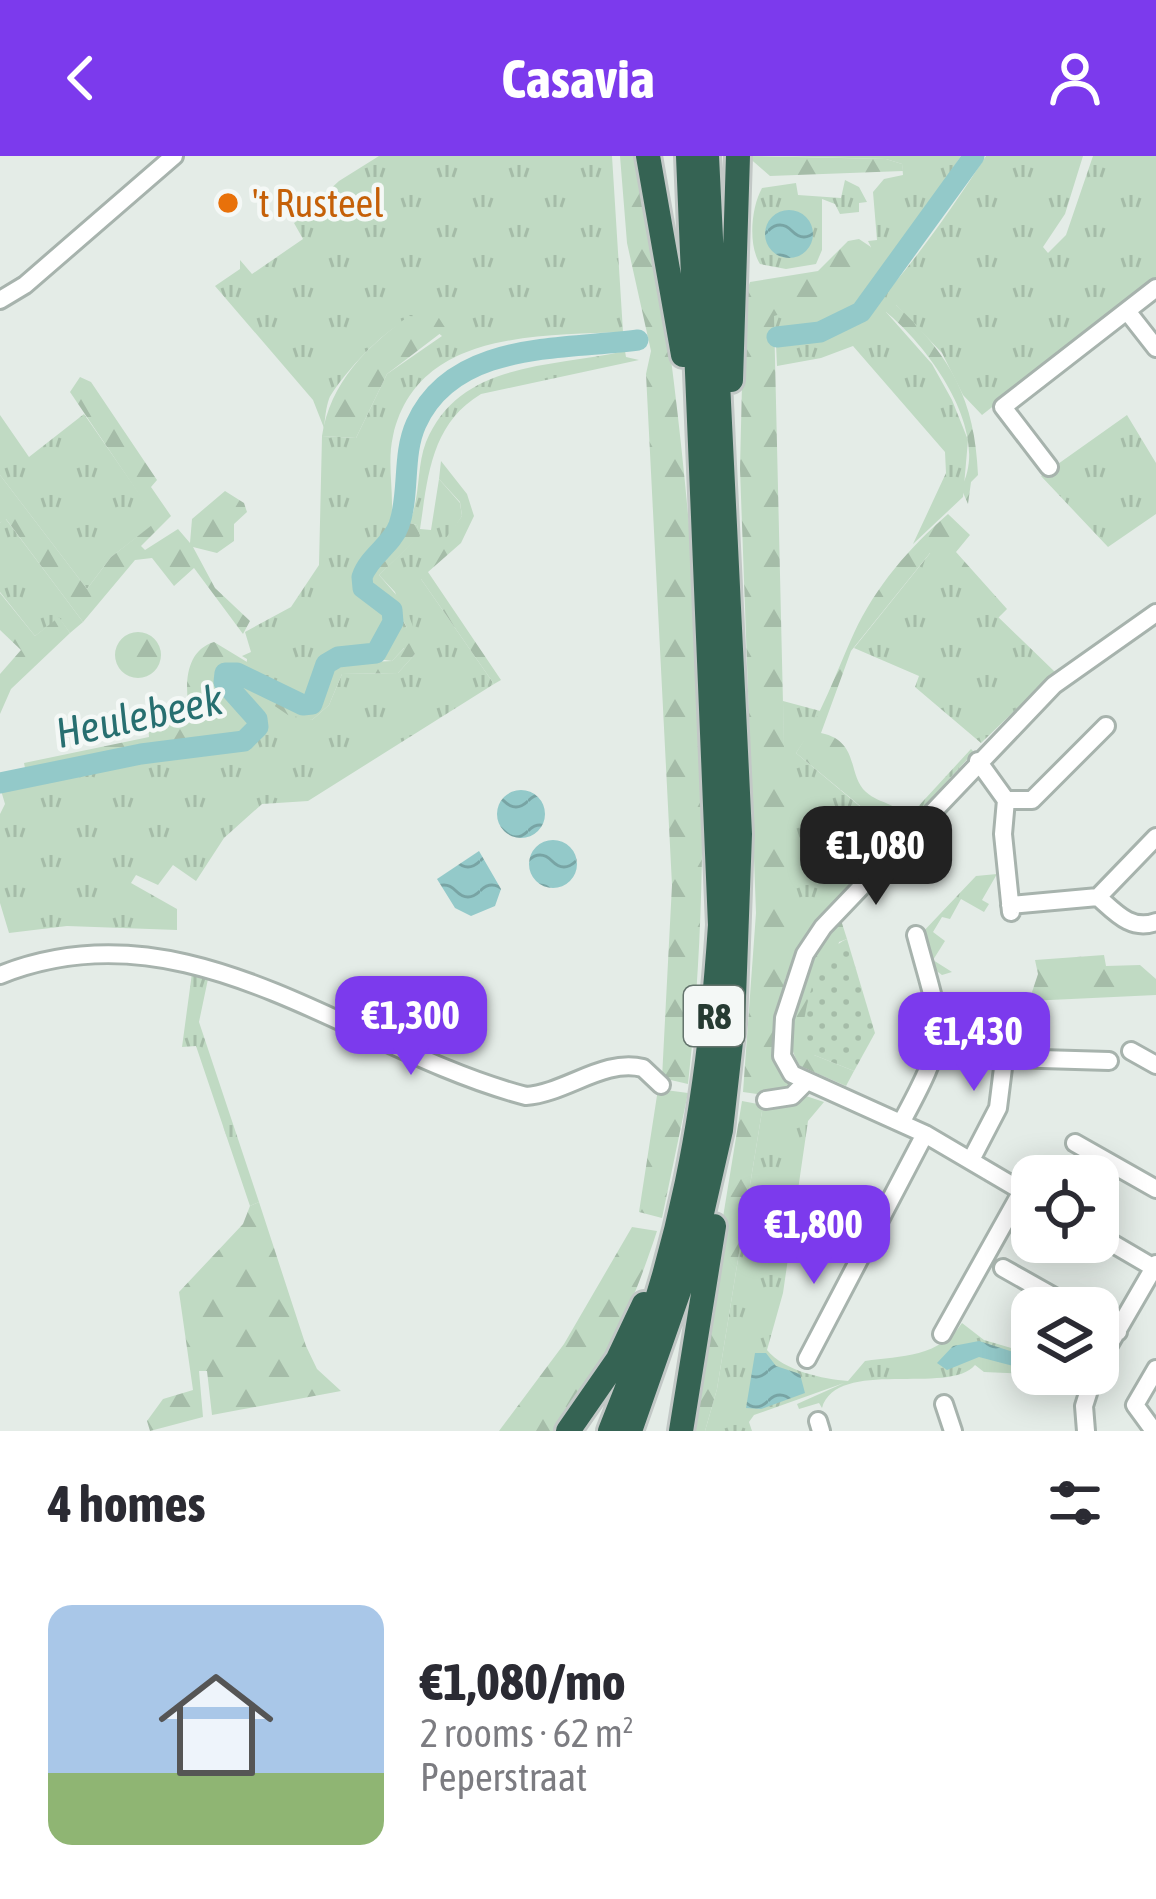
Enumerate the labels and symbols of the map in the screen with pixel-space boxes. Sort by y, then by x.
place label: 't Rusteel [252,181,383,225]
marker: 't Rusteel [215,190,241,216]
water label: Heulebeek [51,675,227,757]
pin: €1,080 [778,806,974,908]
pin: €1,300 [313,976,509,1078]
road number: R8 [684,986,744,1046]
pin: €1,430 [876,992,1072,1094]
pin: €1,800 [716,1185,912,1287]

